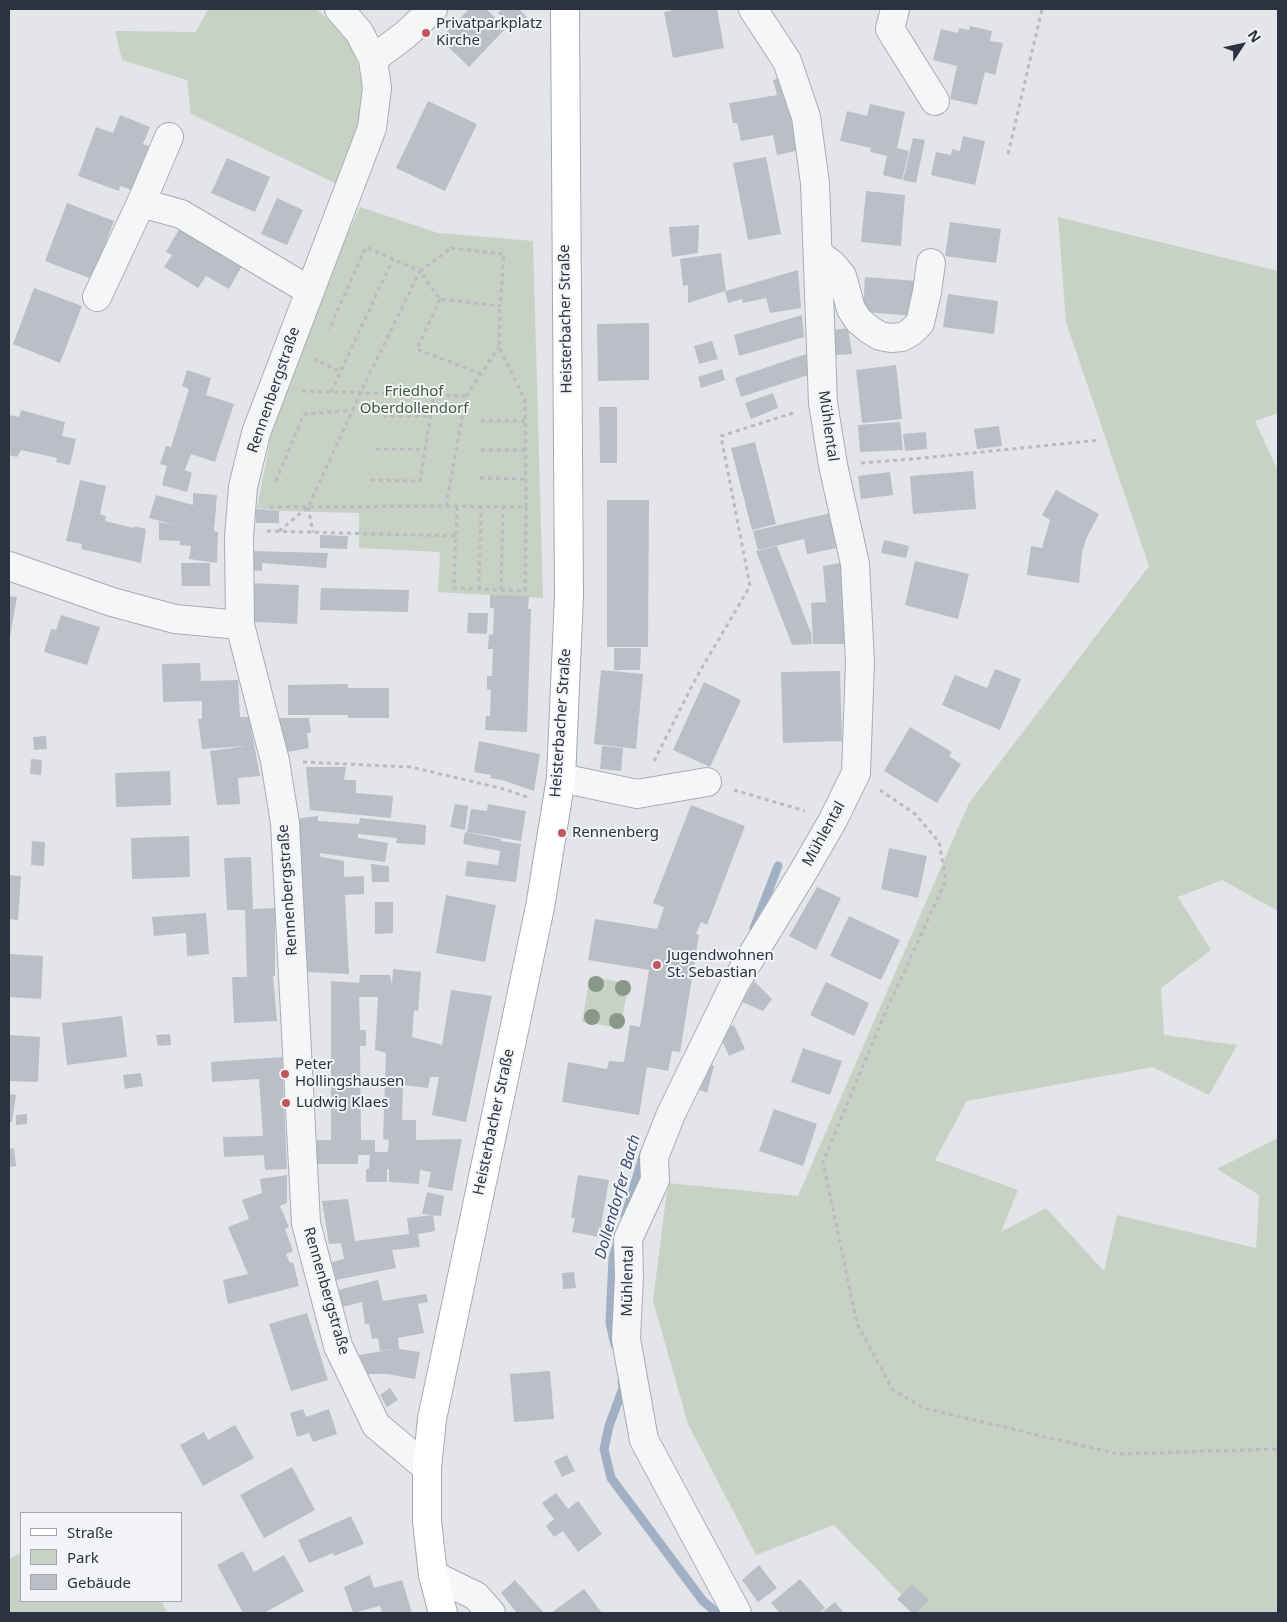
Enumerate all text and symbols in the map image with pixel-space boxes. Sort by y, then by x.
place label: Privatparkplatz Kirche [436,15,542,50]
north arrow [1217,20,1267,70]
text: N [1244,26,1266,46]
marker: Privatparkplatz Kirche [420,27,432,39]
street label: Heisterbacher Straße [556,244,576,394]
street label: Rennenbergstraße [244,325,304,455]
park label: Friedhof Oberdollendorf [360,383,468,418]
street label: Mühlental [814,389,842,463]
street label: Heisterbacher Straße [547,648,575,798]
street label: Mühlental [799,798,849,870]
street label: Rennenbergstraße [274,824,302,956]
place label: Rennenberg [572,824,659,842]
marker: Rennenberg [556,827,568,839]
place label: Jugendwohnen St. Sebastian [667,947,774,982]
marker: Jugendwohnen St. Sebastian [651,959,663,971]
street label: Heisterbacher Straße [470,1047,518,1197]
place label: Peter Hollingshausen [295,1056,404,1091]
marker: Peter Hollingshausen [279,1068,291,1080]
place label: Ludwig Klaes [296,1094,388,1112]
marker: Ludwig Klaes [280,1097,292,1109]
water label: Dollendorfer Bach [591,1133,645,1261]
street label: Rennenbergstraße [299,1225,353,1357]
street label: Mühlental [618,1245,638,1317]
legend [20,1512,182,1602]
text: Straße [67,1522,113,1542]
text: Park [67,1547,99,1567]
text: Gebäude [67,1572,131,1592]

